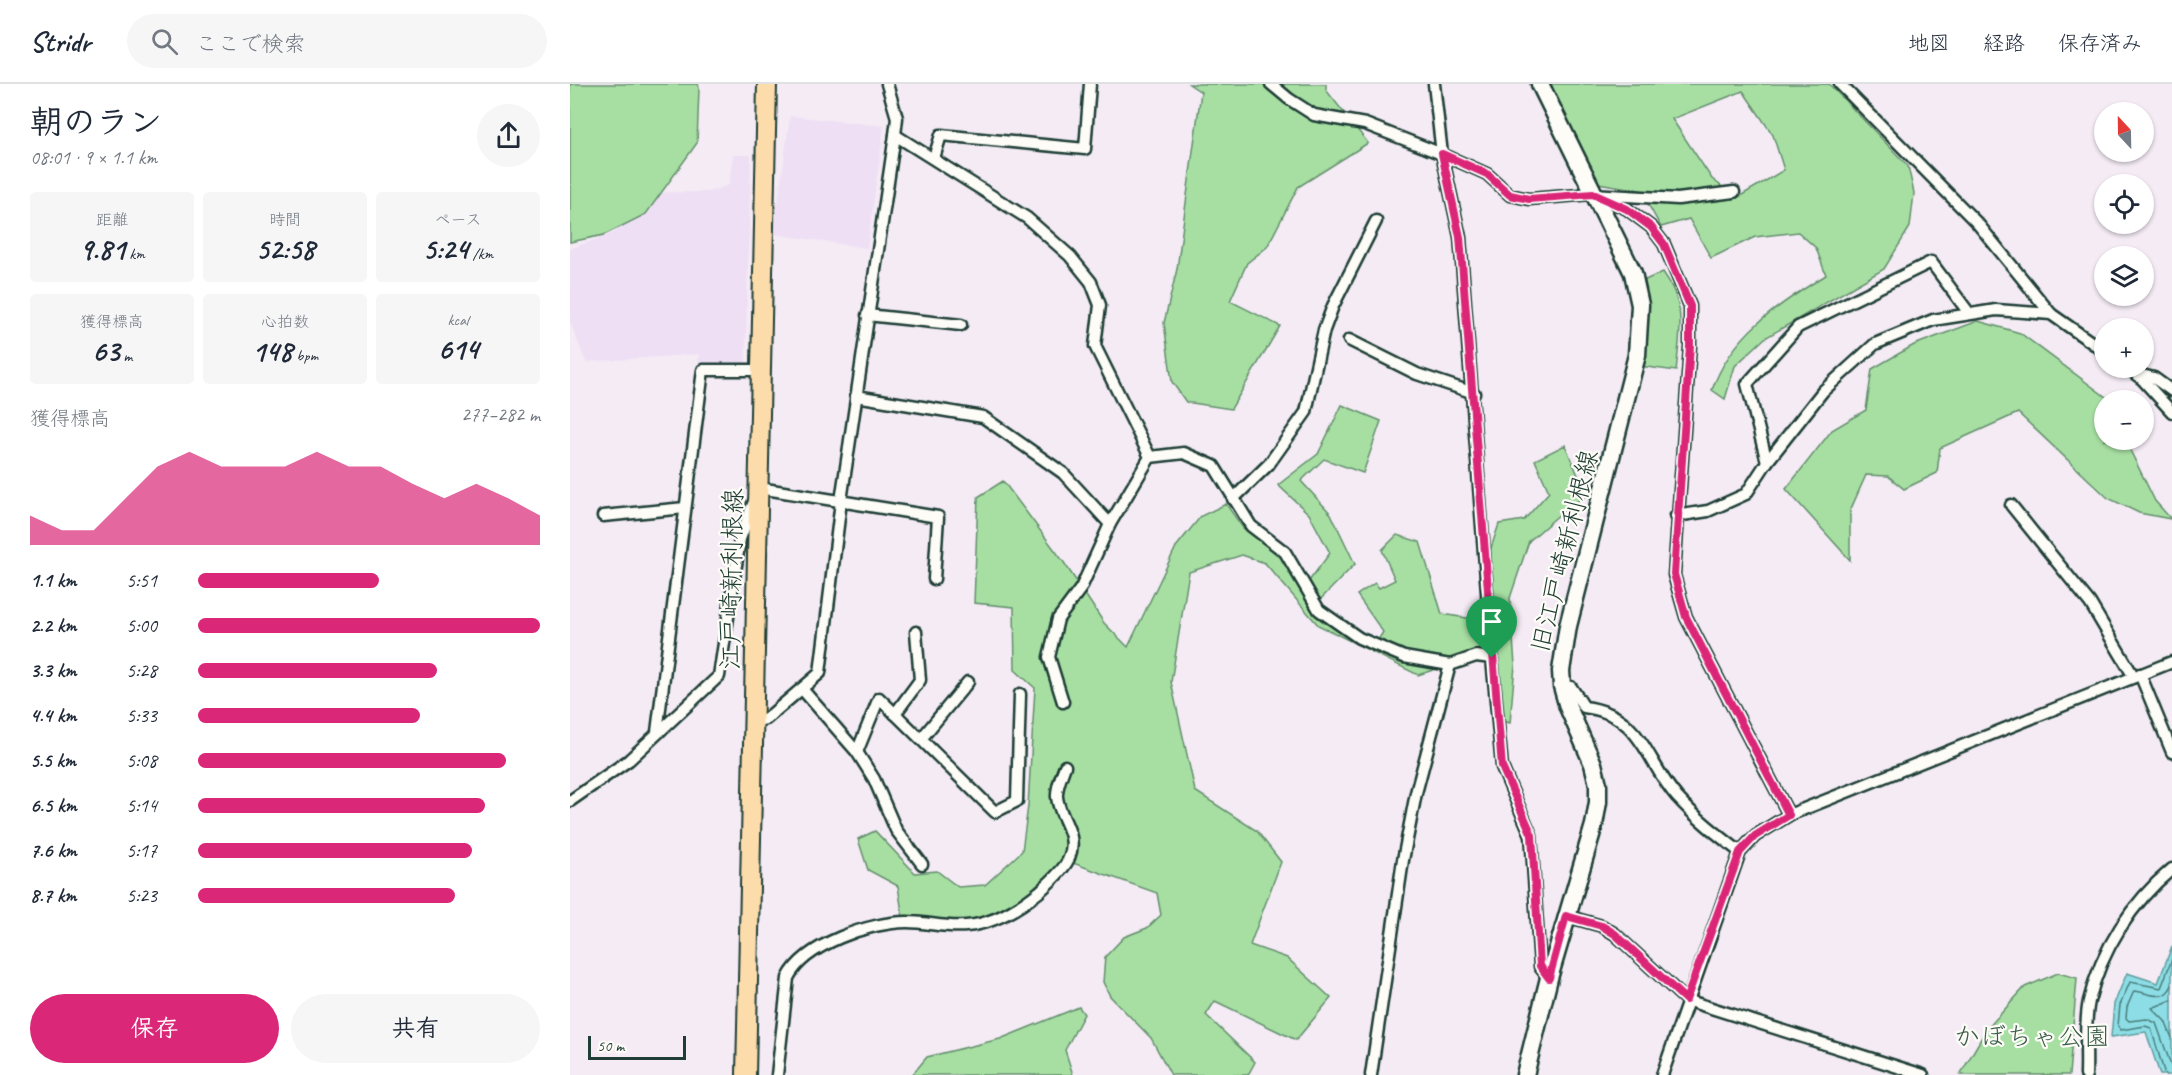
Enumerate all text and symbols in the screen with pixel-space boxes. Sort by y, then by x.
search box [127,14,547,68]
text: Stridr [30,24,91,59]
icon: search [148,25,181,58]
text: ここで検索 [196,30,306,58]
text: 地図 [1908,30,1950,56]
text: 経路 [1983,30,2025,56]
text: 保存済み [2058,30,2142,56]
text: 朝のラン [30,101,162,143]
north arrow [2094,102,2154,162]
map controls [2094,102,2154,450]
button: share [477,104,540,167]
text: 08:01 · 9 × 1.1 km [30,145,157,170]
button: locate [2094,174,2154,234]
text: 距離 [96,210,128,230]
text: 時間 [269,210,301,230]
text: ペース [434,210,482,230]
text: 9.81 [79,230,125,268]
text: 52:58 [256,230,314,268]
text: 5:24 [423,230,469,268]
text: km [125,244,145,264]
text: /km [469,244,493,264]
button: layers [2094,246,2154,306]
text: kcal [447,310,469,330]
text: 獲得標高 [80,312,144,332]
text: 心拍数 [261,312,309,332]
button: + [2094,318,2154,378]
text: 614 [437,330,479,368]
text: 63 [92,332,119,370]
text: 148 [252,332,292,370]
text: m [119,346,132,366]
text: bpm [292,346,318,366]
button: − [2094,390,2154,450]
text: 277–282 m [461,402,540,427]
text: 獲得標高 [30,406,110,431]
street label: 旧江戸崎新利根線 [1523,446,1606,656]
street label: 江戸崎新利根線 [713,488,750,670]
text: 1.1 km [30,568,77,593]
text: 5:51 [126,568,157,593]
pin [1466,596,1517,658]
icon: arrive [1475,605,1508,638]
text: 2.2 km [30,613,77,638]
text: 5:00 [126,613,157,638]
text: 3.3 km [30,658,77,683]
text: 5:28 [126,658,157,683]
text: 4.4 km [30,703,77,728]
text: 5:33 [126,703,157,728]
text: 5.5 km [30,748,76,773]
text: 5:08 [126,748,157,773]
text: 6.5 km [30,793,77,818]
text: 5:14 [126,793,157,818]
text: 7.6 km [30,838,77,863]
text: 5:17 [126,838,157,863]
text: 8.7 km [30,883,76,908]
text: 5:23 [126,883,157,908]
button: 保存 [30,994,279,1063]
button: 共有 [291,994,540,1063]
park label: かぼちゃ公園 [1954,1020,2110,1053]
scale bar [588,1033,686,1060]
text: 50 m [597,1036,624,1056]

